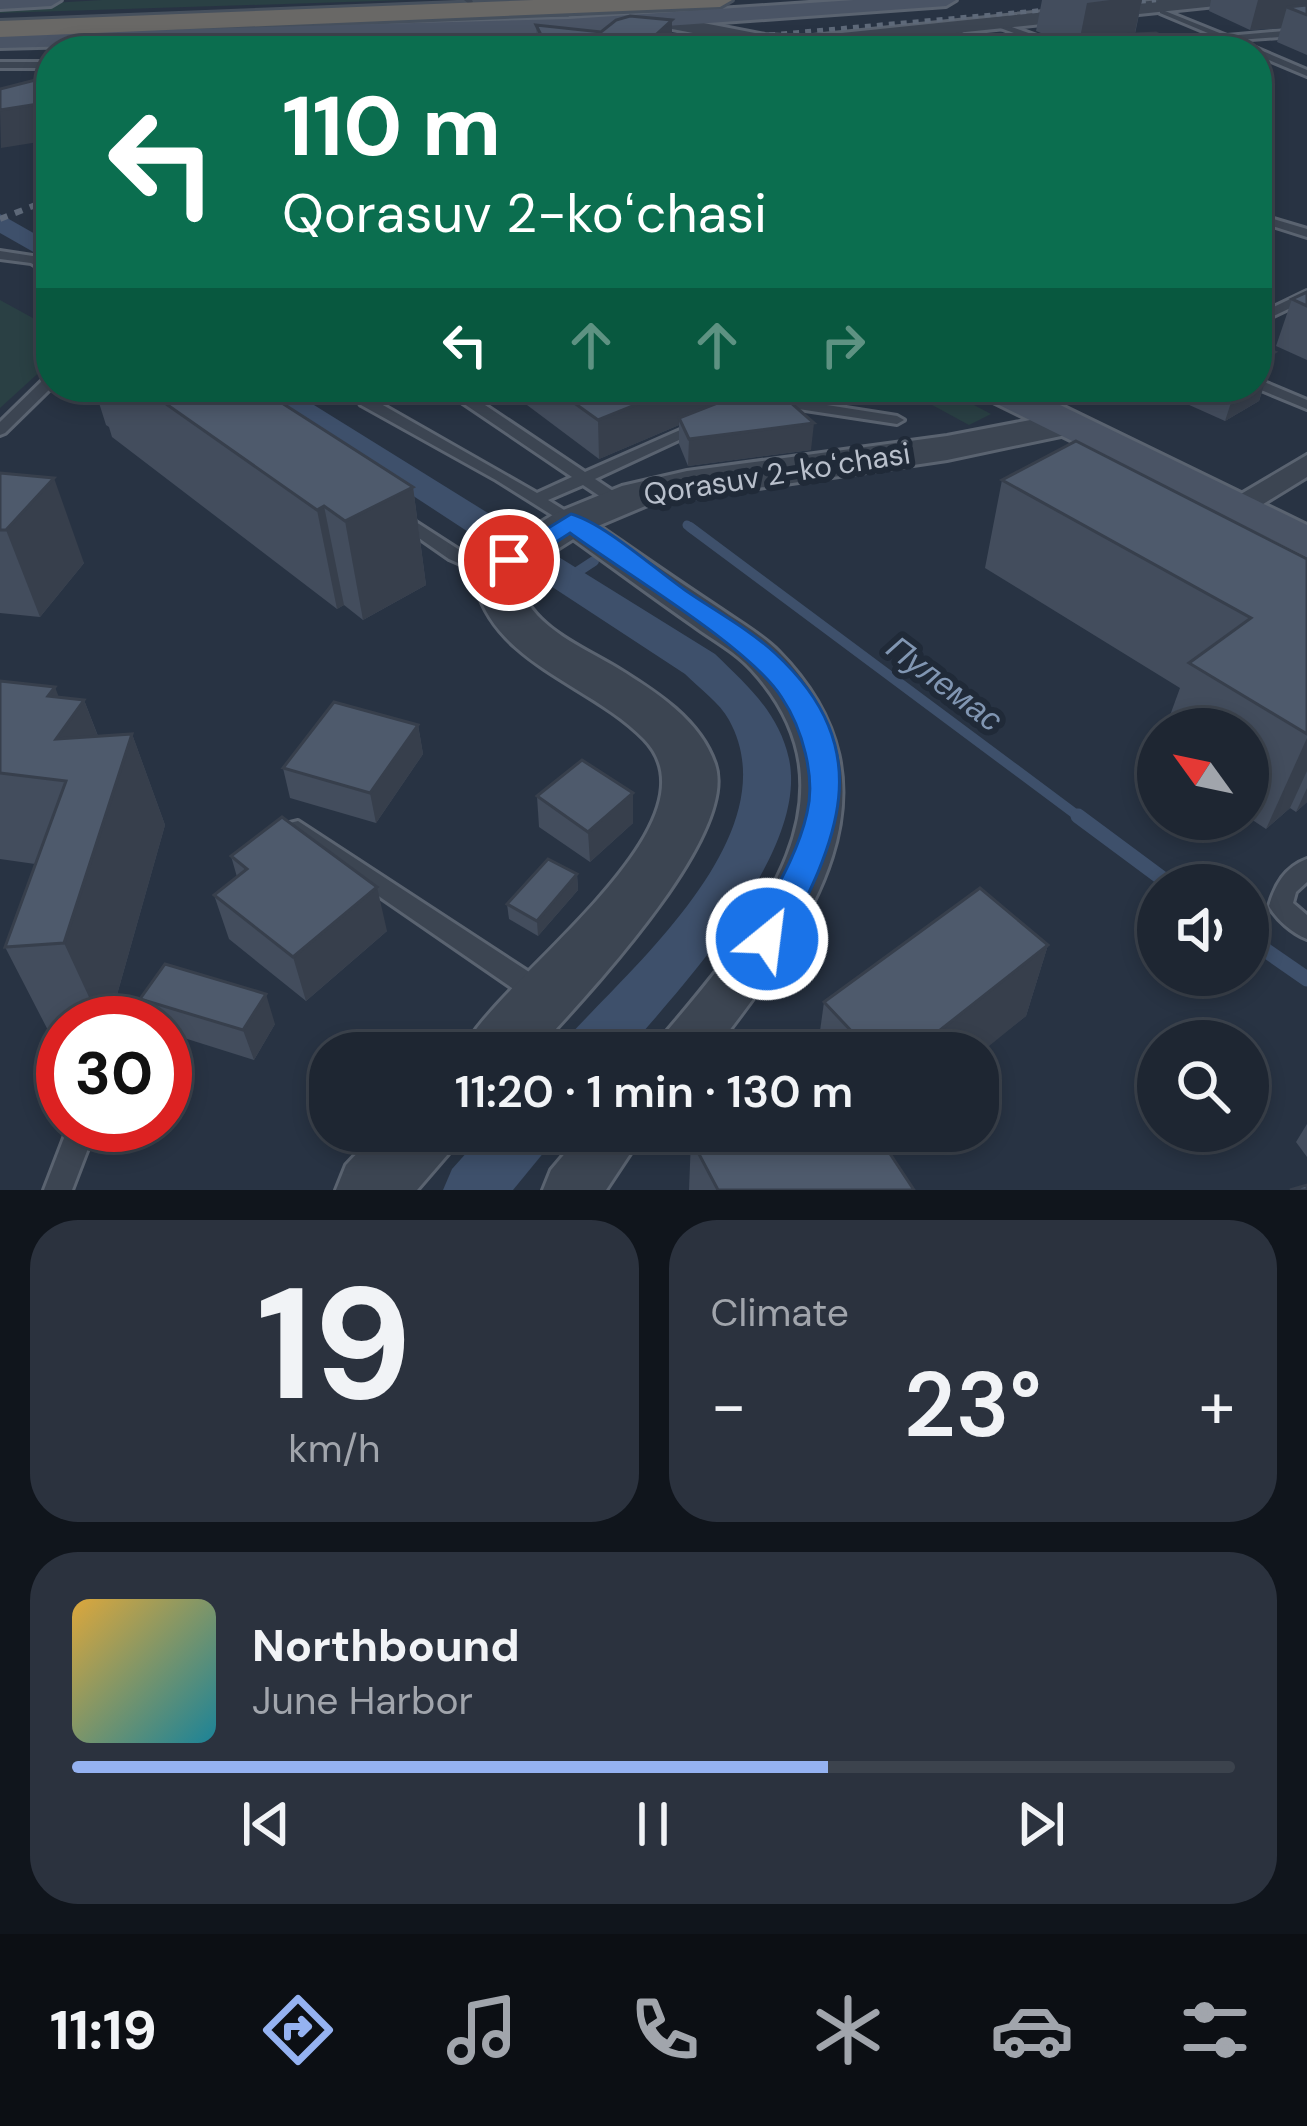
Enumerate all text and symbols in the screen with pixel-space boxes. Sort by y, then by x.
text: 110 m [282,72,501,181]
icon: left [84,84,240,240]
text: Qorasuv 2-koʻchasi [282,178,767,249]
icon: left [432,312,498,378]
icon: ahead [558,312,624,378]
icon: ahead [684,312,750,378]
icon: right [810,312,876,378]
street label: Qorasuv 2-koʻchasi [641,433,913,514]
pin [458,509,560,611]
icon: arrive [476,527,542,593]
water label: Пулемас [878,626,1012,741]
north arrow [1137,708,1269,840]
map controls [1137,708,1269,1152]
button: sound [1137,864,1269,996]
position arrow [704,876,830,1002]
speed limit sign: 30 [36,996,192,1152]
button: search [1137,1020,1269,1152]
text: 11:20 · 1 min · 130 m [455,1062,853,1121]
text: 19 [256,1243,412,1446]
text: Climate [711,1287,849,1338]
text: 23° [904,1347,1042,1464]
text: − [711,1363,747,1448]
text: + [1199,1363,1235,1448]
text: km/h [288,1423,380,1474]
text: Northbound [252,1616,520,1675]
text: June Harbor [252,1675,473,1726]
icon: previous [233,1791,299,1857]
icon: pause [620,1791,686,1857]
icon: next [1008,1791,1074,1857]
icon: directions [256,1988,340,2072]
icon: music [440,1988,524,2072]
icon: phone [623,1988,707,2072]
icon: climate [806,1988,890,2072]
icon: car [990,1988,1074,2072]
icon: filters [1173,1988,1257,2072]
text: 11:19 [50,1995,157,2066]

